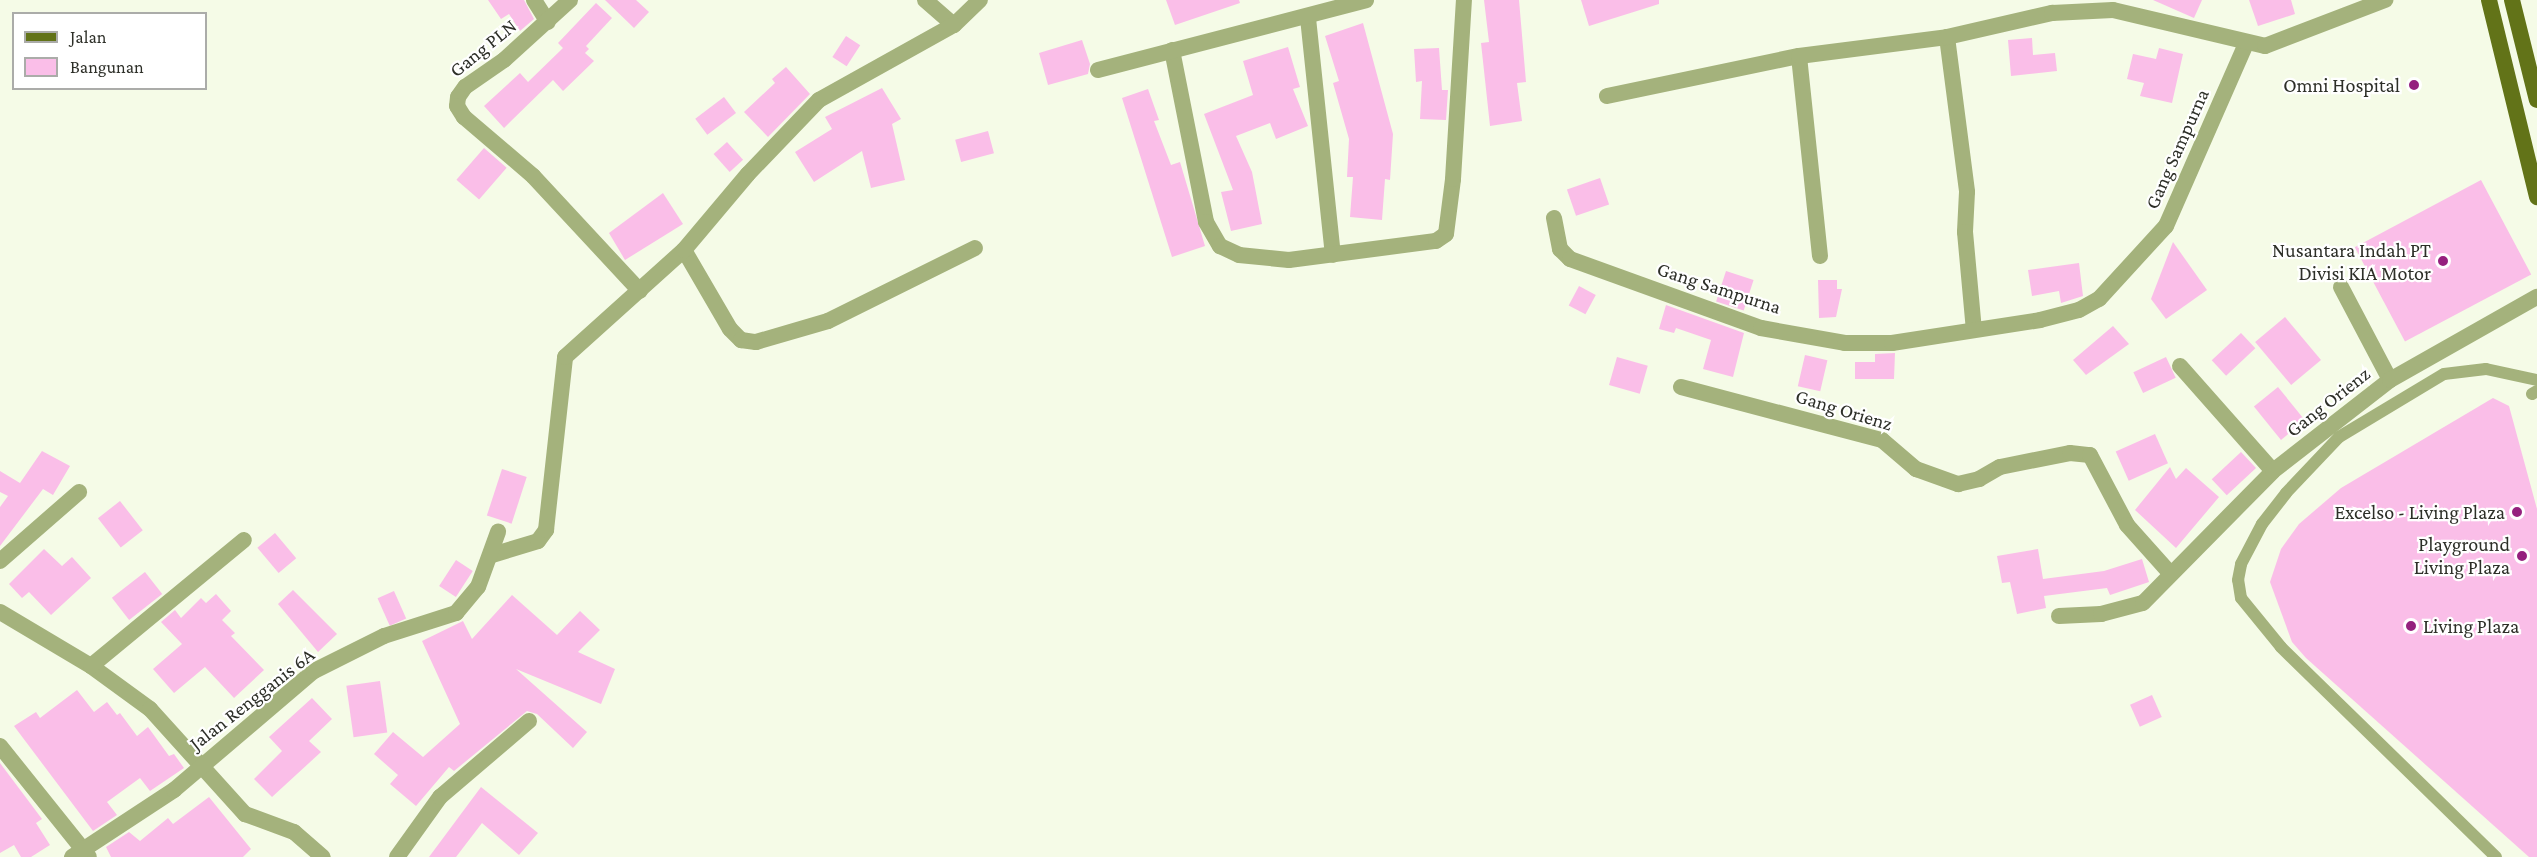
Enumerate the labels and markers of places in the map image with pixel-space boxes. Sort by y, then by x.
place label: Omni Hospital [2283,73,2400,97]
marker: Omni Hospital [2405,76,2423,94]
place label: Nusantara Indah PT Divisi KIA Motor [2272,238,2431,285]
marker: Nusantara Indah PT Divisi KIA Motor [2436,254,2450,268]
place label: Excelso - Living Plaza [2334,500,2505,524]
marker: Excelso - Living Plaza [2510,505,2524,519]
place label: Playground Living Plaza [2414,532,2510,579]
marker: Playground Living Plaza [2515,549,2529,563]
place label: Living Plaza [2423,614,2519,638]
marker: Living Plaza [2404,619,2418,633]

